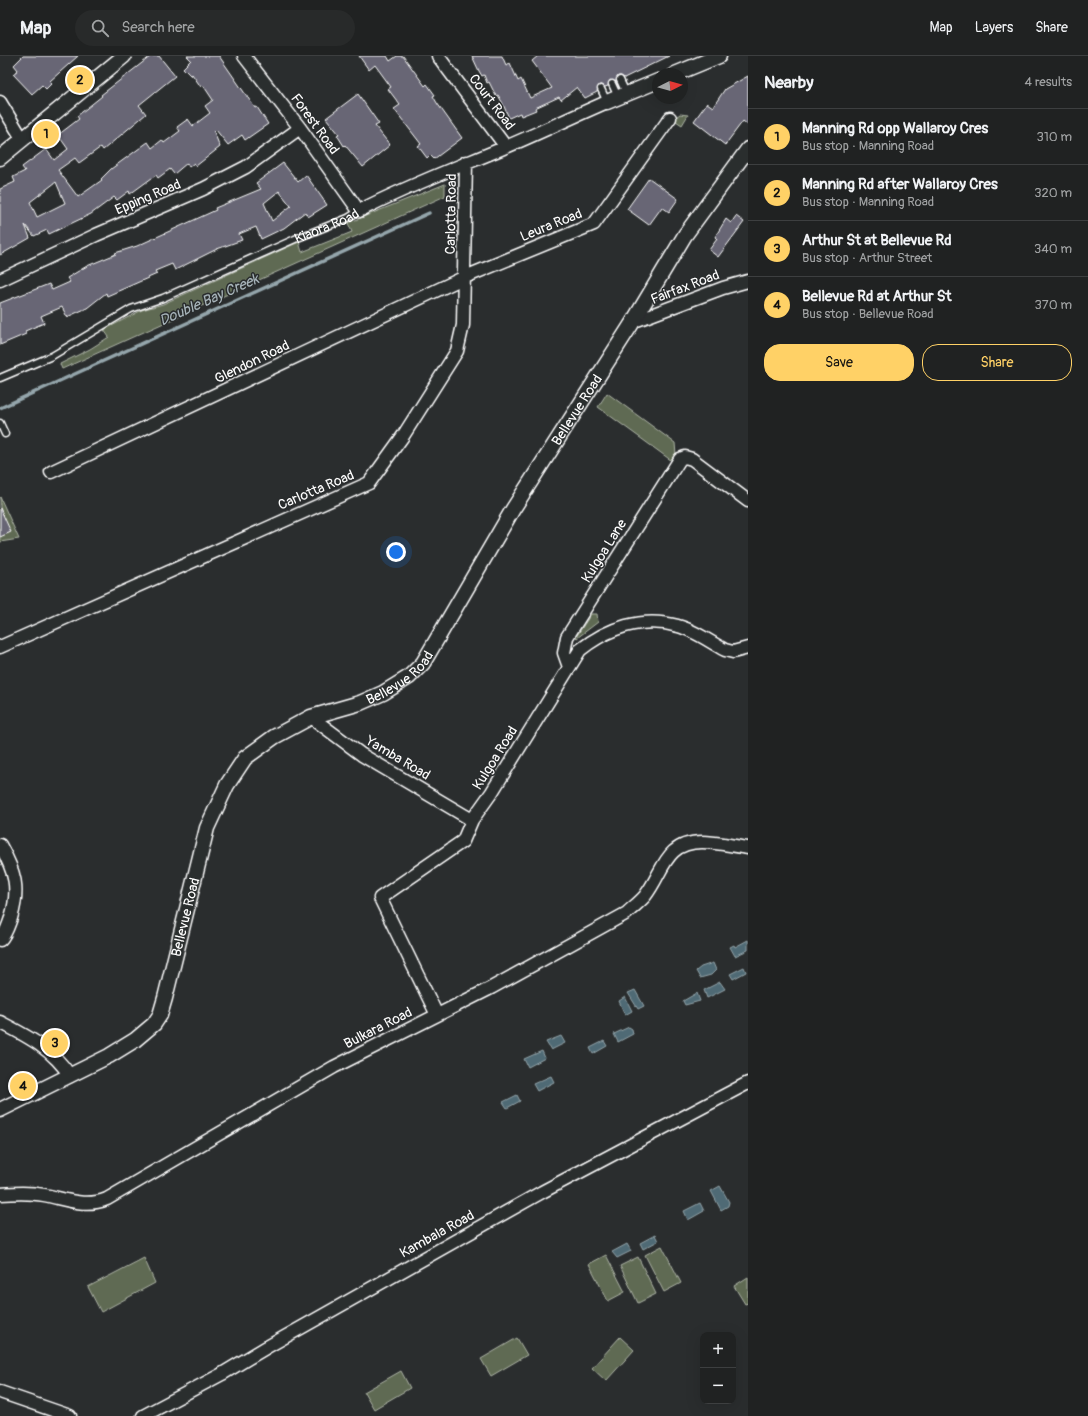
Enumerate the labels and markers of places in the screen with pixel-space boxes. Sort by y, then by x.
pin: 2 [67,65,93,95]
pin: 1 [33,119,59,149]
pin: 3 [42,1028,68,1058]
pin: 4 [10,1071,36,1101]

